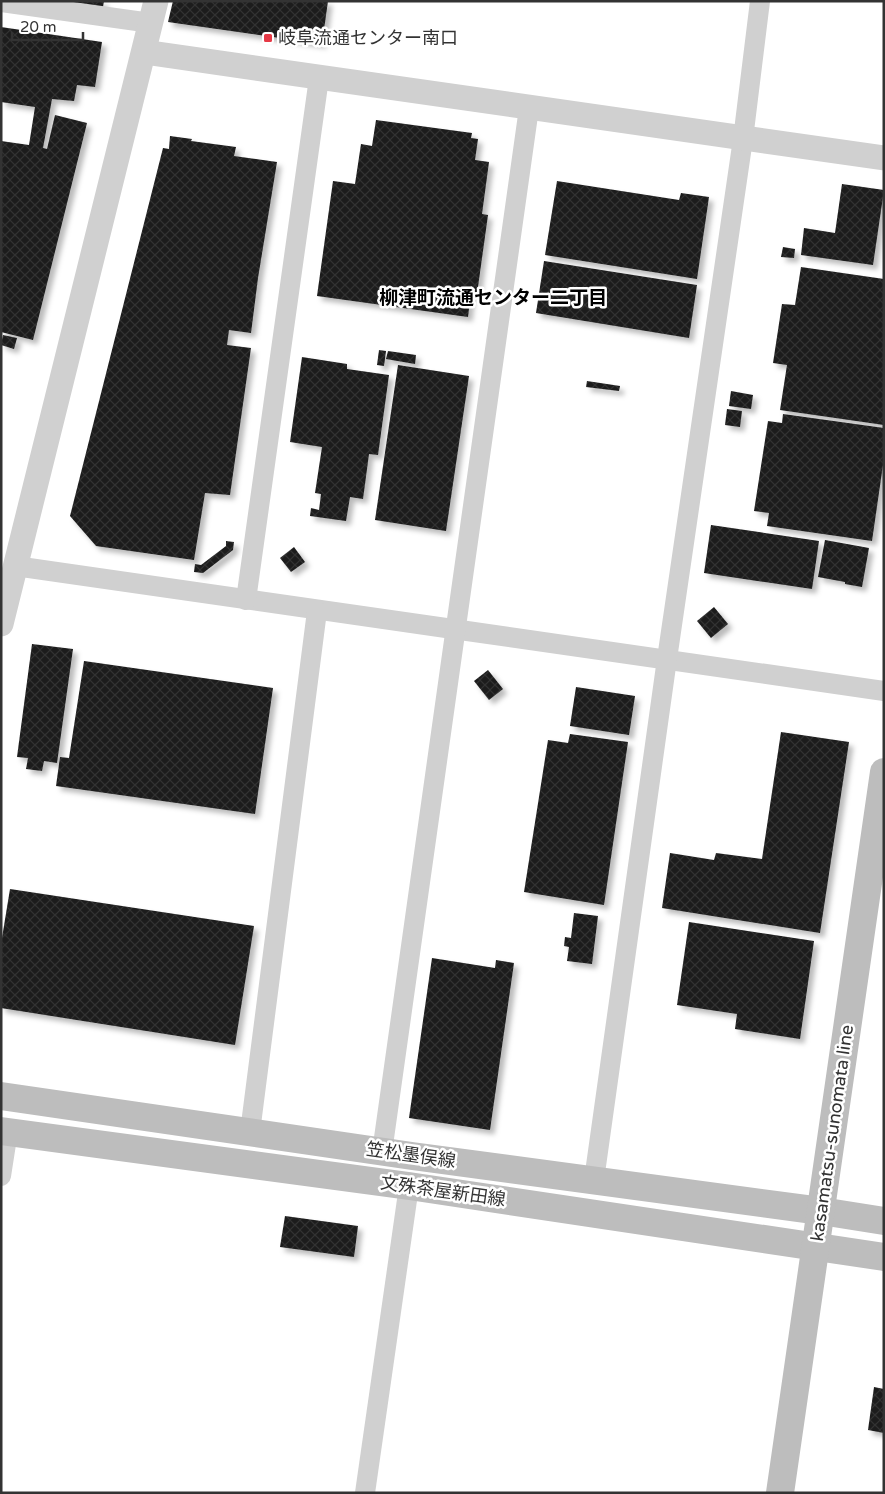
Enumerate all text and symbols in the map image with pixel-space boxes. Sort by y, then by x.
scale bar [12,10,84,42]
text: 20 m [20,18,57,36]
place label: 岐阜流通センター南口 [278,27,458,49]
marker: 岐阜流通センター南口 [262,32,274,44]
district label: 柳津町流通センター二丁目 [379,287,607,309]
street label: kasamatsu-sunomata line [806,1023,858,1243]
street label: 笠松墨俣線 [365,1138,457,1172]
street label: 文殊茶屋新田線 [379,1171,507,1211]

